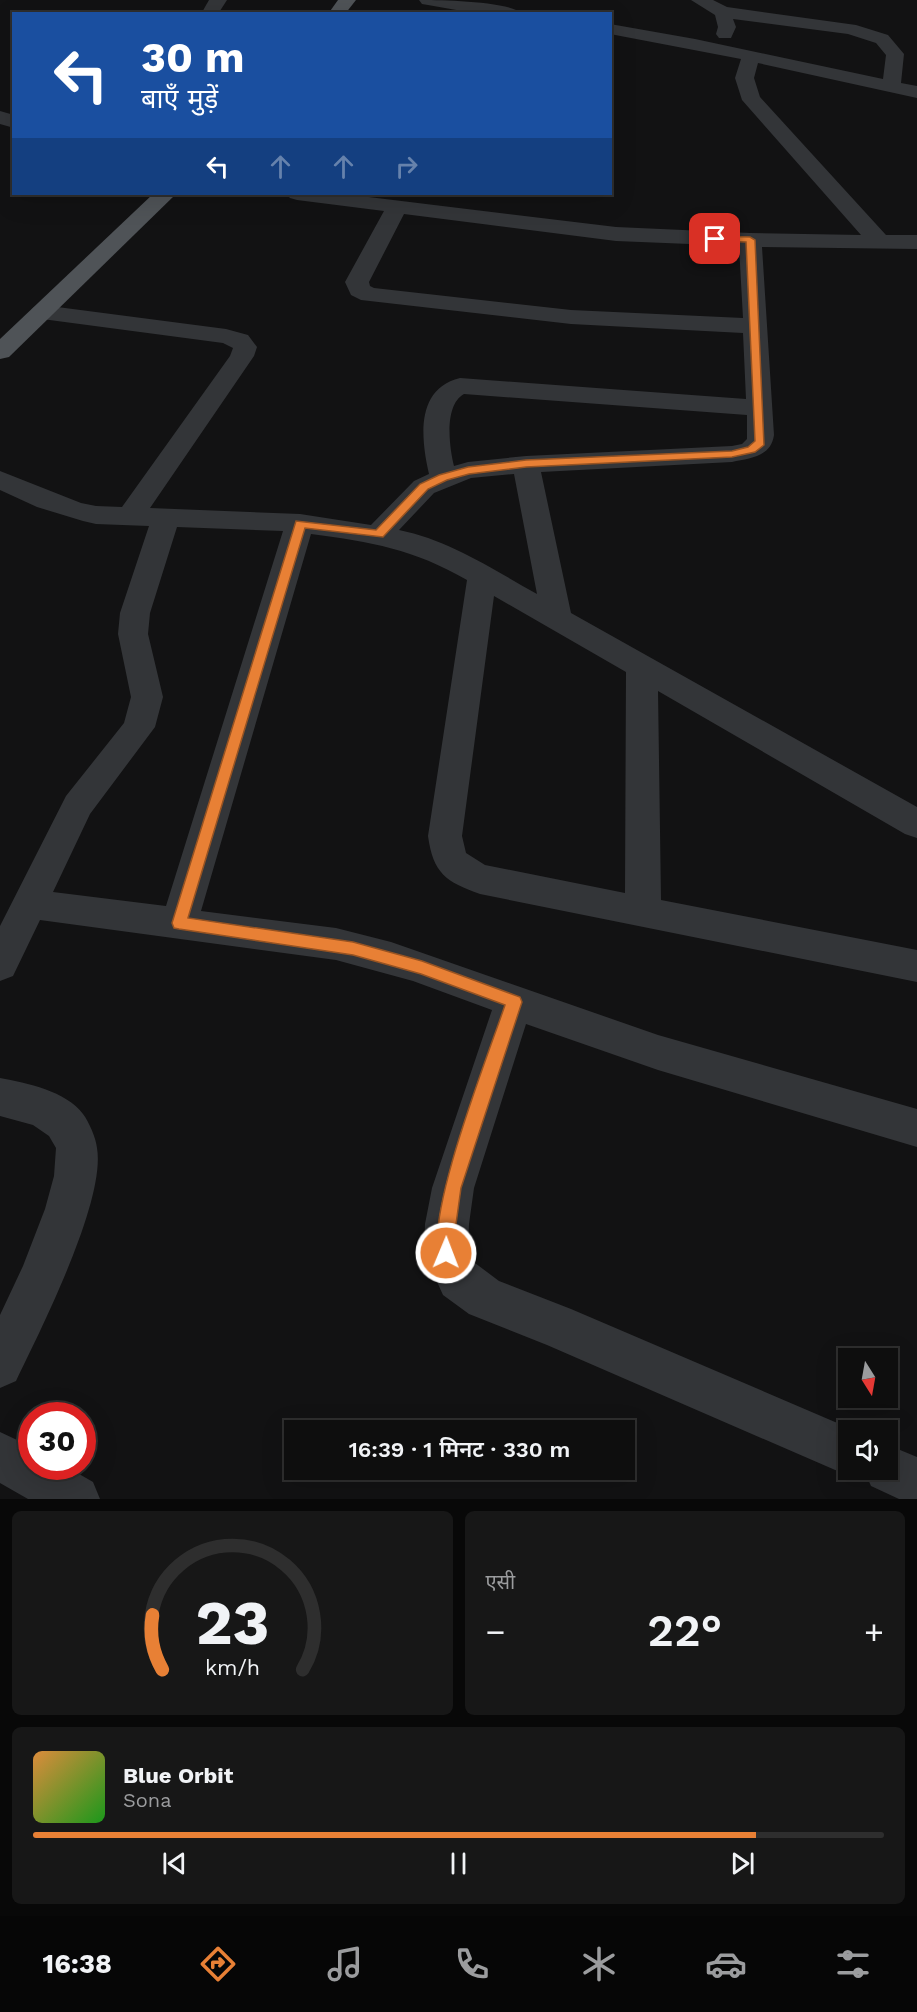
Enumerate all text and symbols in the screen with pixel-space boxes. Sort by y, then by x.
text: 30 m [141,33,245,82]
icon: left [42,36,120,114]
text: बाएँ मुड़ें [141,83,218,115]
icon: left [201,150,234,183]
icon: ahead [264,150,297,183]
icon: ahead [327,150,360,183]
icon: right [390,150,423,183]
pin [689,213,740,264]
icon: arrive [698,222,731,255]
position arrow [414,1221,478,1285]
north arrow [838,1348,898,1408]
map controls [838,1348,898,1480]
speed limit sign: 30 [18,1402,96,1480]
button: sound [838,1420,898,1480]
text: 16:39 · 1 मिनट · 330 m [349,1437,570,1462]
text: एसी [486,1570,515,1594]
text: 23 [195,1586,269,1659]
text: 22° [647,1604,722,1657]
text: − [486,1612,505,1651]
text: + [864,1612,884,1651]
text: km/h [205,1655,260,1680]
text: Blue Orbit [123,1763,233,1788]
text: Sona [123,1788,172,1812]
icon: previous [158,1847,191,1880]
icon: pause [442,1847,475,1880]
icon: next [726,1847,759,1880]
icon: directions [197,1943,239,1985]
icon: music [324,1943,366,1985]
icon: phone [451,1943,493,1985]
icon: climate [578,1943,620,1985]
icon: car [705,1943,747,1985]
icon: filters [832,1943,874,1985]
text: 16:38 [43,1948,112,1980]

